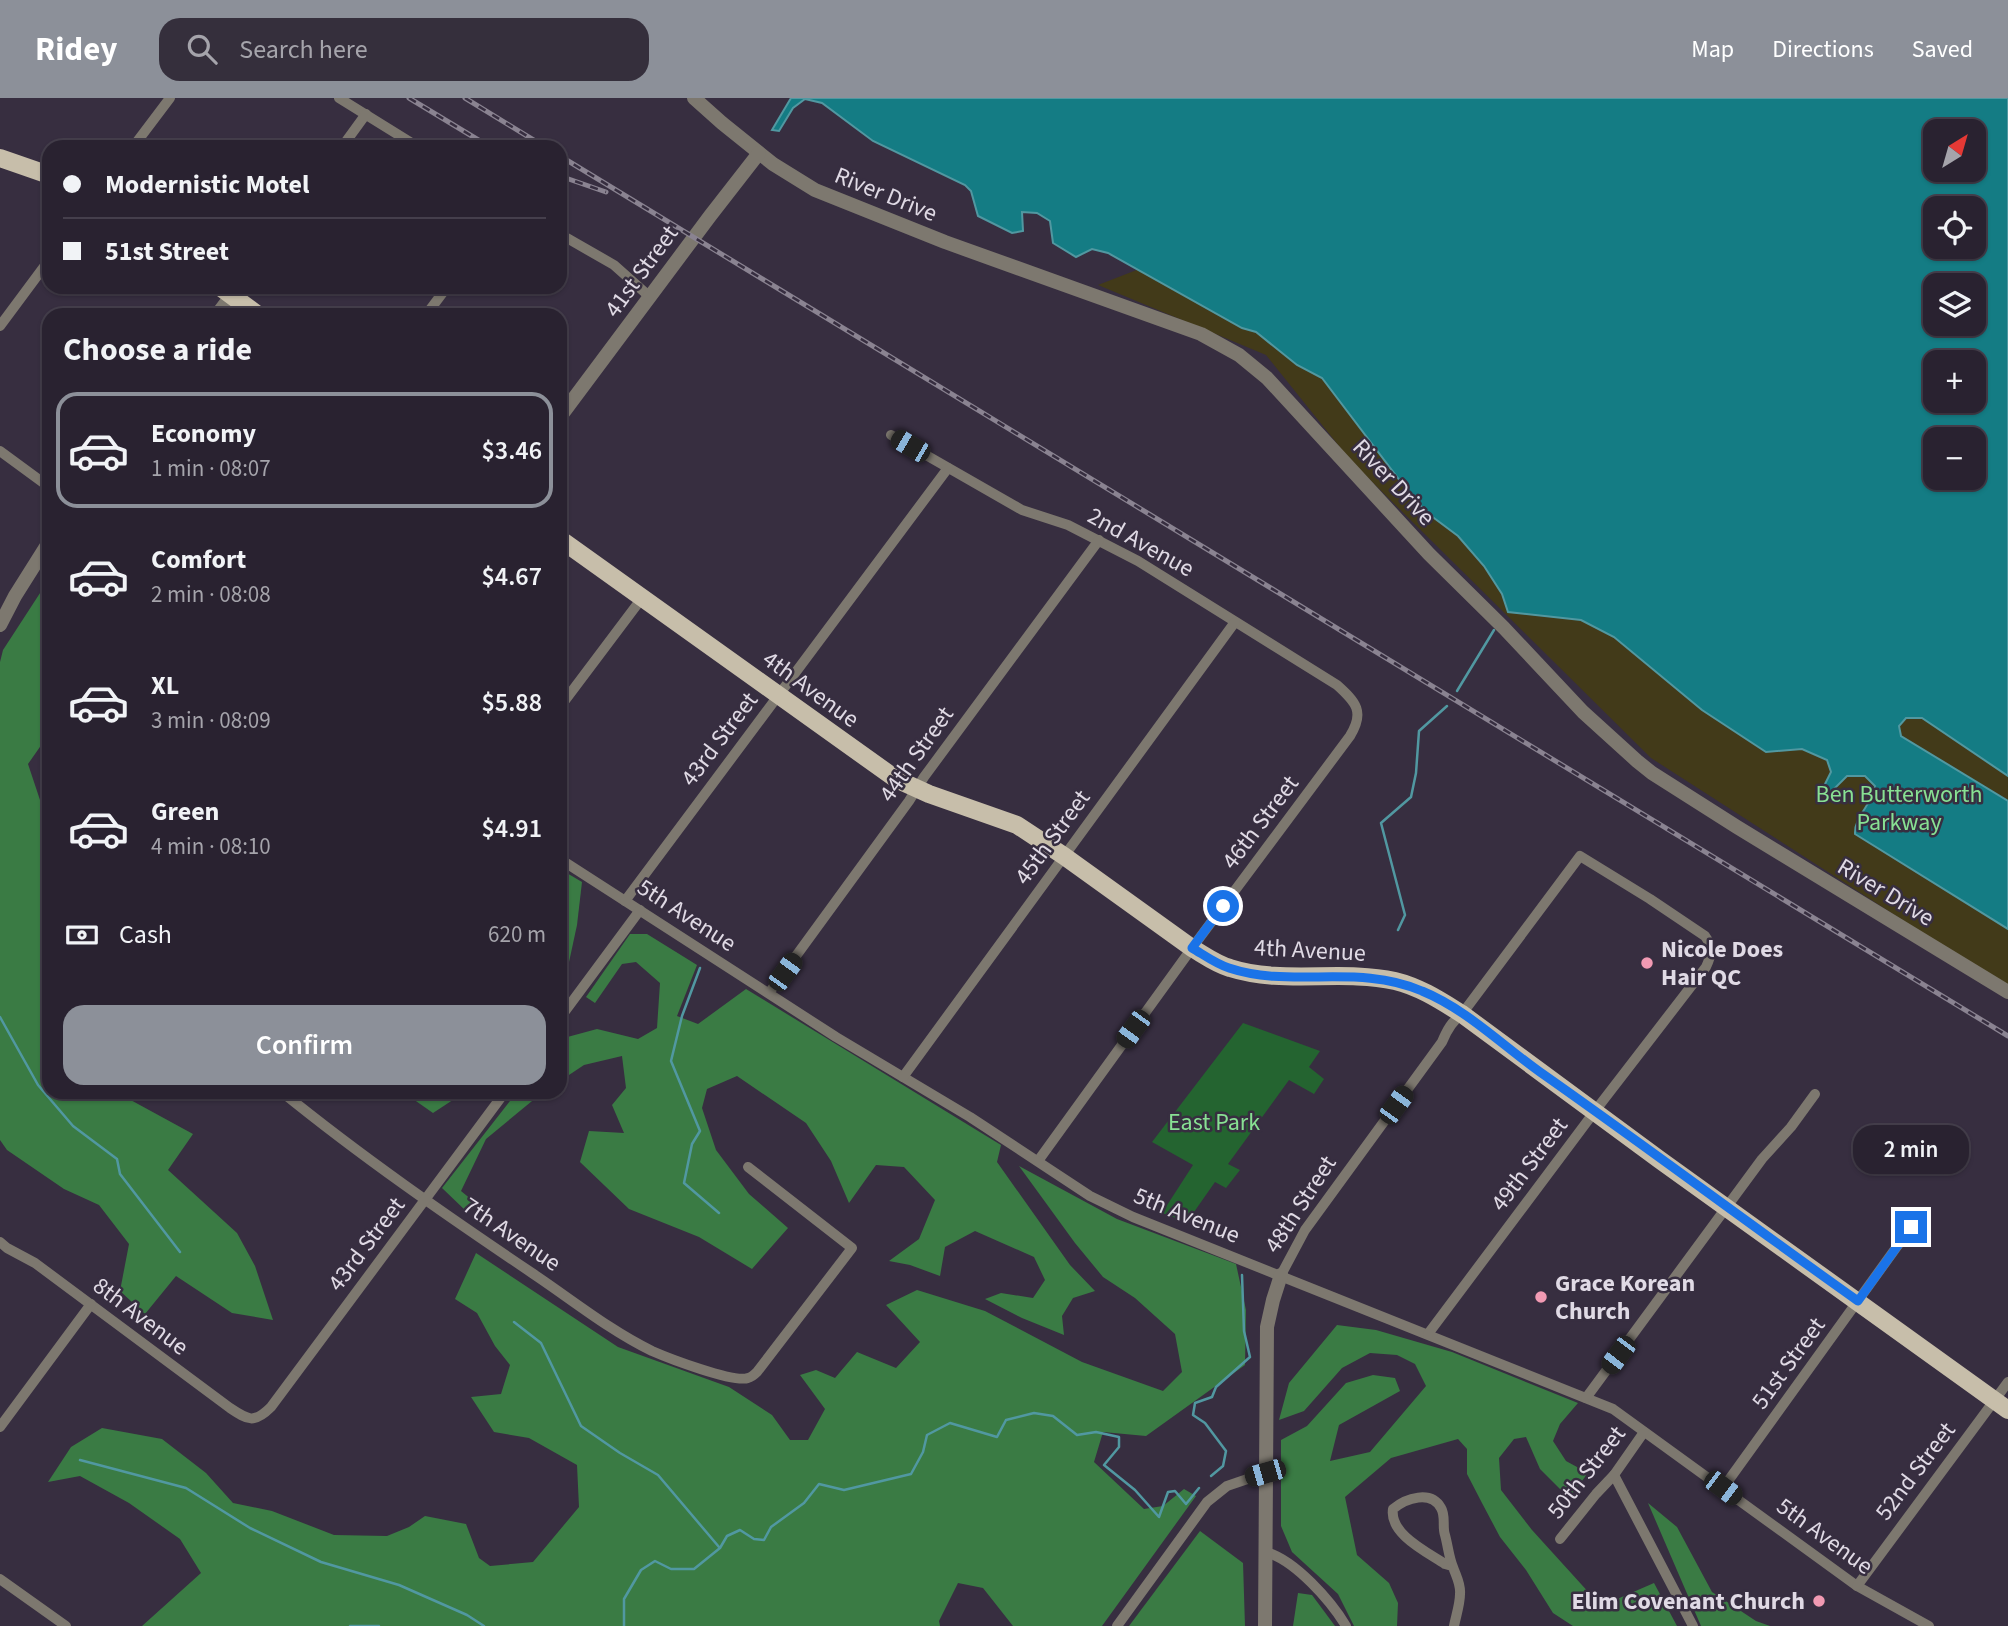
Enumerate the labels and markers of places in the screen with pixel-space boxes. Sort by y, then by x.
place label: Nicole Does Hair QC [1661,932,1783,995]
marker: Nicole Does Hair QC [1639,955,1655,971]
place label: Grace Korean Church [1555,1266,1695,1329]
marker: Grace Korean Church [1533,1289,1549,1305]
place label: Elim Covenant Church [1571,1584,1805,1619]
marker: Elim Covenant Church [1811,1593,1827,1609]

